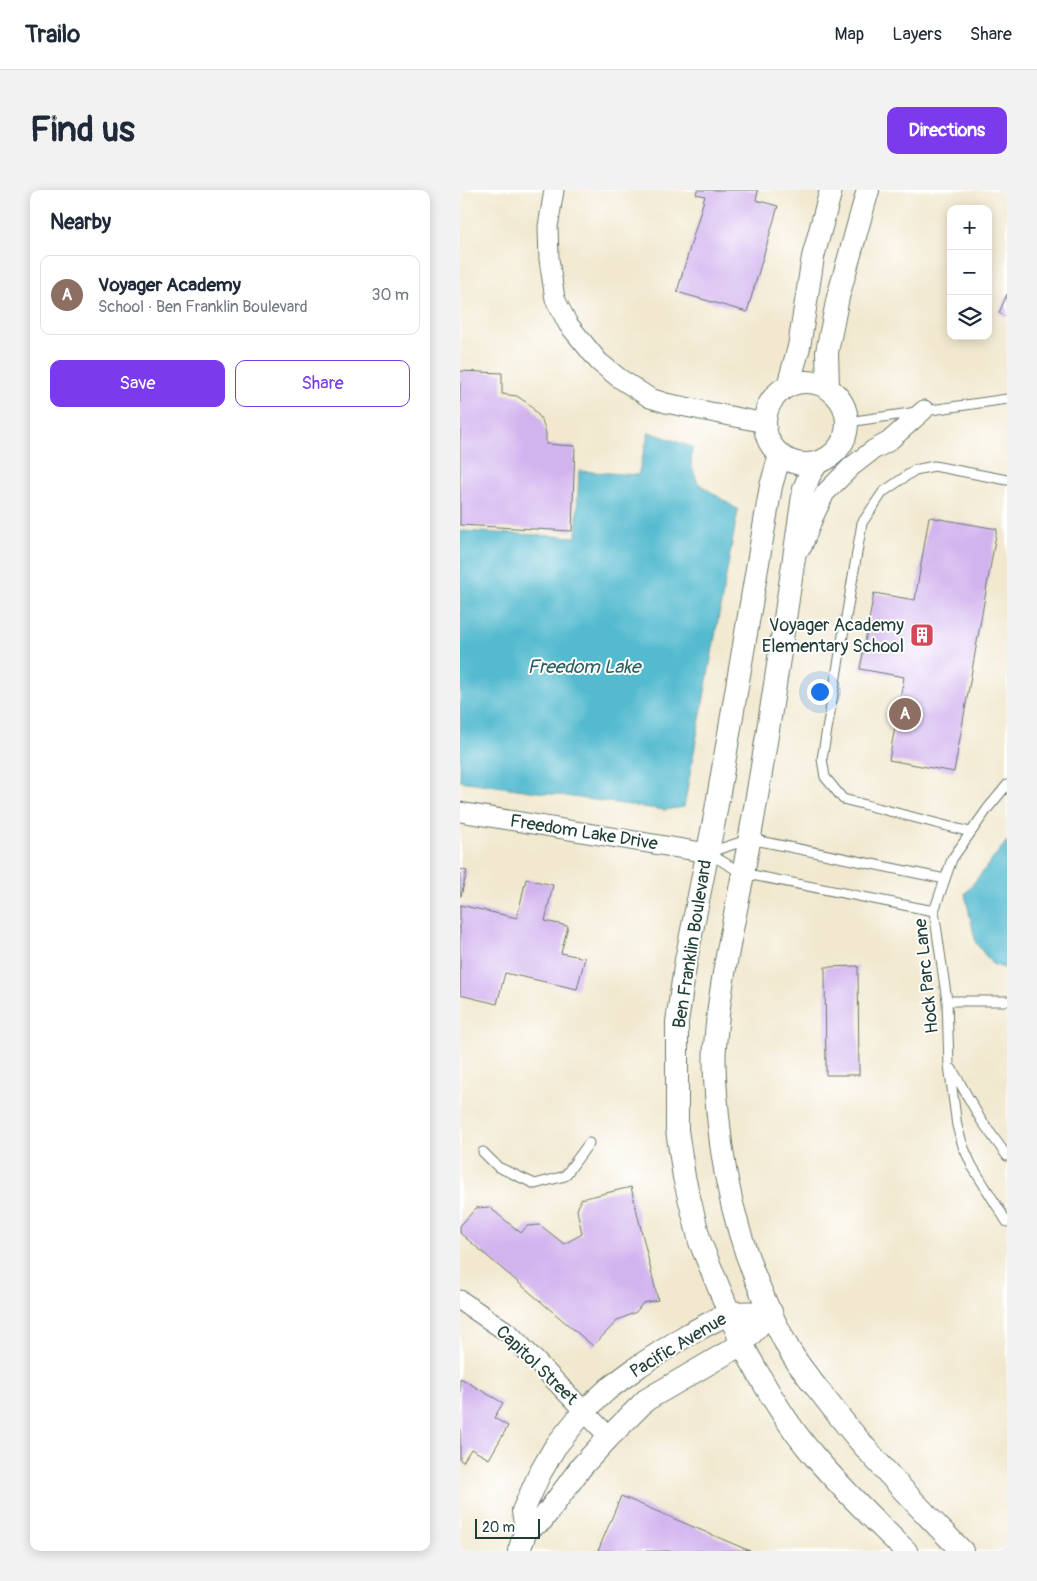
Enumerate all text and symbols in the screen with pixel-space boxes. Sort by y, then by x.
text: Trailo [25,20,80,49]
text: Map [835,23,864,46]
text: Layers [892,23,942,46]
text: Share [970,23,1012,46]
button: Directions [887,107,1007,154]
text: Find us [30,108,135,152]
map controls [947,205,992,340]
button: + [947,205,992,250]
text: Nearby [50,209,111,236]
button: − [947,250,992,295]
text: Voyager Academy [98,273,241,297]
text: A [62,285,72,305]
text: 30 m [371,285,409,305]
button: layers [947,295,992,340]
text: School · Ben Franklin Boulevard [98,297,308,317]
button: Save [50,360,225,407]
button: Share [235,360,410,407]
place label: Voyager Academy Elementary School [762,614,904,658]
building icon: Voyager Academy Elementary School [909,622,935,648]
water label: Freedom Lake [528,655,642,679]
your location [807,679,833,705]
pin: A [889,695,921,733]
street label: Freedom Lake Drive [508,809,660,856]
street label: Ben Franklin Boulevard [668,858,717,1030]
street label: Hock Parc Lane [909,917,944,1035]
street label: Pacific Avenue [626,1307,731,1383]
street label: Capitol Street [491,1321,583,1411]
scale bar [475,1516,540,1539]
text: 20 m [482,1519,515,1536]

